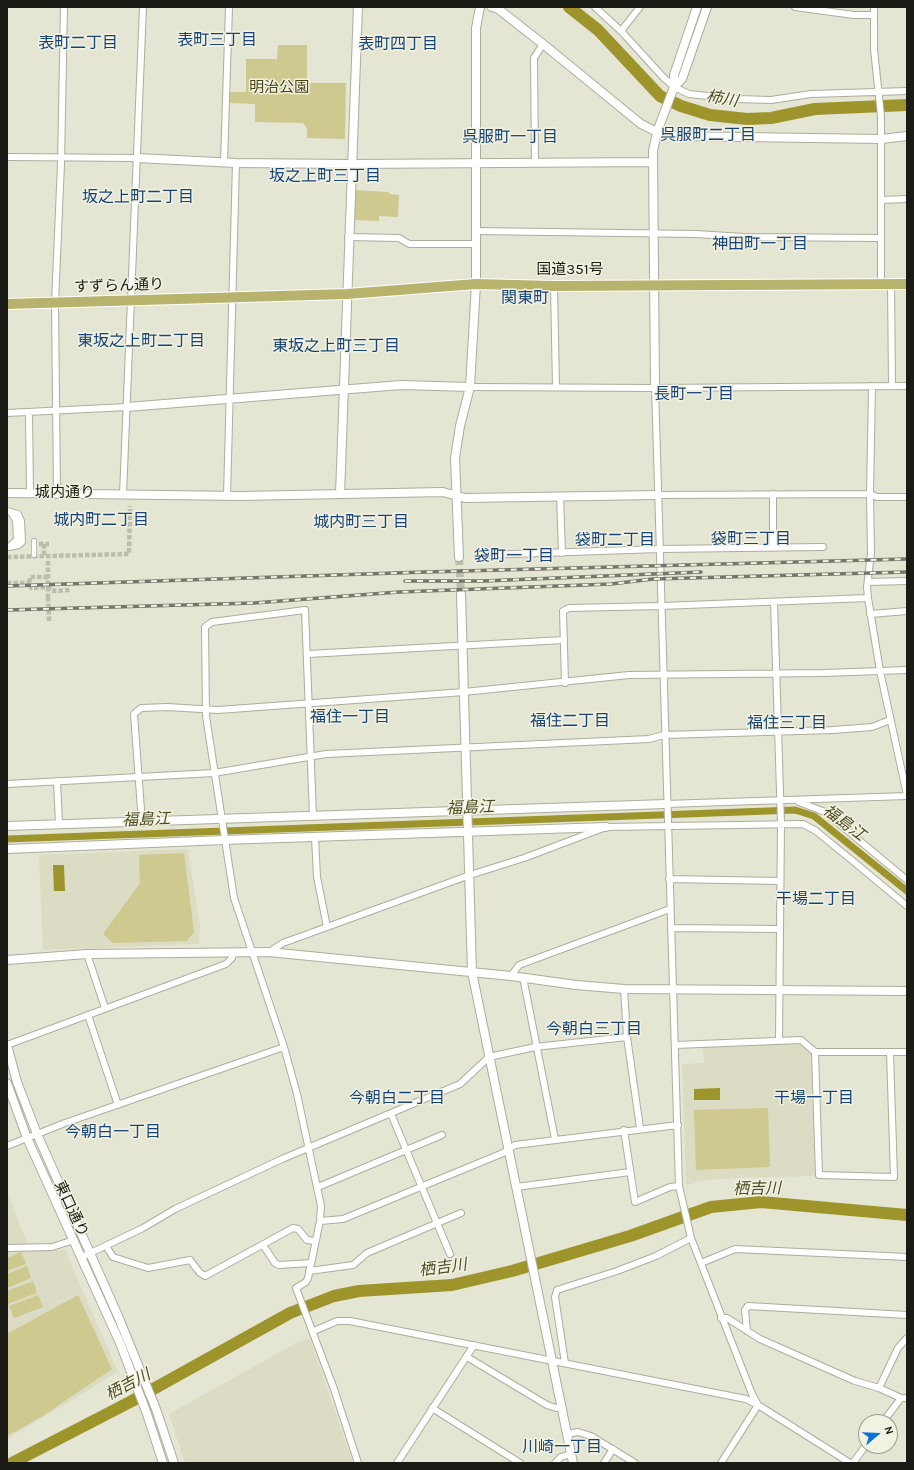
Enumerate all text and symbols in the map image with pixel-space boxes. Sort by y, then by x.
district label: 表町三丁目 [177,30,257,50]
district label: 表町二丁目 [38,33,118,53]
district label: 表町四丁目 [358,34,438,54]
park label: 明治公園 [249,79,309,97]
water label: 柿川 [705,87,739,111]
district label: 呉服町二丁目 [660,125,756,145]
district label: 呉服町一丁目 [462,127,558,147]
district label: 坂之上町三丁目 [269,166,381,186]
district label: 坂之上町二丁目 [82,187,194,207]
district label: 神田町一丁目 [712,234,808,254]
street label: 国道351号 [536,261,604,279]
street label: すずらん通り [74,275,164,297]
district label: 関東町 [501,288,549,308]
district label: 東坂之上町二丁目 [77,331,205,351]
district label: 東坂之上町三丁目 [272,336,400,356]
district label: 長町一丁目 [654,384,734,404]
street label: 城内通り [35,484,95,502]
district label: 城内町二丁目 [53,510,149,530]
district label: 城内町三丁目 [313,512,409,532]
district label: 袋町三丁目 [711,529,791,549]
district label: 袋町二丁目 [575,530,655,550]
district label: 袋町一丁目 [474,546,554,566]
district label: 福住一丁目 [310,707,390,727]
district label: 福住二丁目 [530,711,610,731]
district label: 福住三丁目 [747,713,827,733]
water label: 福島江 [446,798,494,818]
water label: 福島江 [819,801,869,845]
water label: 福島江 [122,810,170,830]
district label: 干場二丁目 [776,889,856,909]
district label: 今朝白三丁目 [546,1019,642,1039]
district label: 今朝白二丁目 [349,1088,445,1108]
district label: 干場一丁目 [774,1088,854,1108]
district label: 今朝白一丁目 [65,1122,161,1142]
street label: 東口通り [50,1178,92,1240]
water label: 栖吉川 [733,1179,781,1199]
water label: 栖吉川 [418,1255,468,1281]
water label: 栖吉川 [102,1365,154,1405]
north arrow [858,1414,898,1454]
text: N [881,1424,896,1436]
district label: 川崎一丁目 [522,1437,602,1457]

